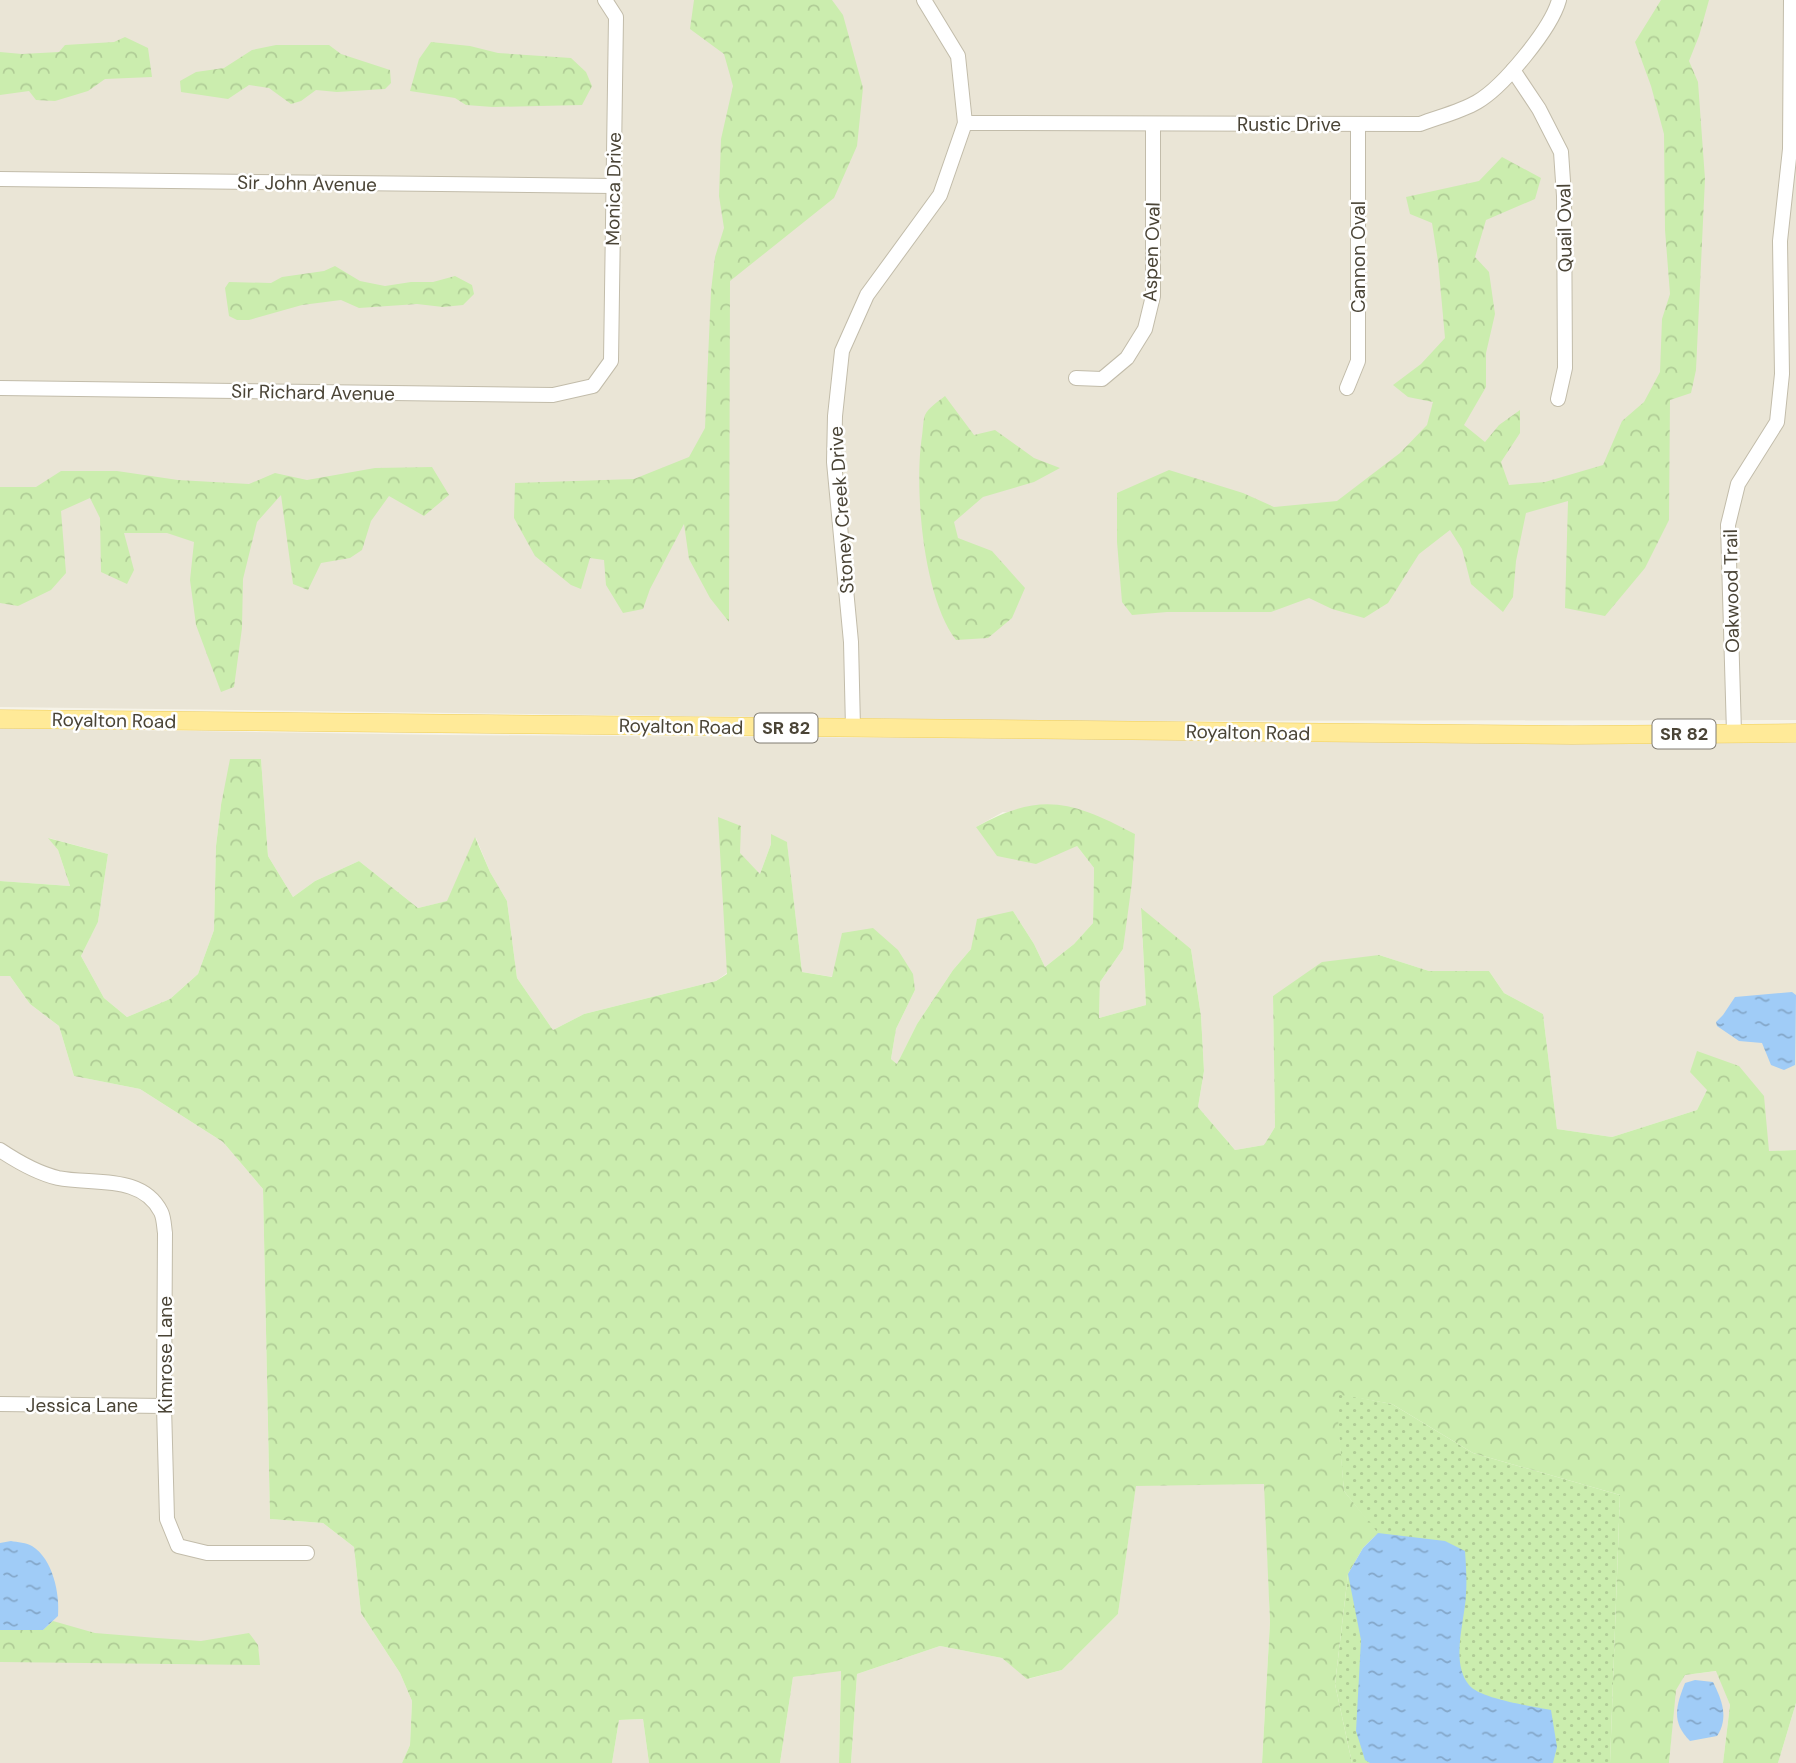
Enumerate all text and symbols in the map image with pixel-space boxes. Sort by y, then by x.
street label: Rustic Drive [1237,112,1341,137]
street label: Monica Drive [600,132,627,246]
street label: Sir John Avenue [237,170,377,197]
street label: Quail Oval [1551,183,1578,273]
street label: Cannon Oval [1346,201,1371,313]
street label: Aspen Oval [1137,202,1166,302]
street label: Sir Richard Avenue [231,379,395,406]
street label: Stoney Creek Drive [823,425,860,595]
street label: Oakwood Trail [1718,529,1745,653]
street label: Royalton Road [52,707,176,734]
street label: Royalton Road [619,713,743,740]
road number: SR 82 [754,714,818,742]
street label: Royalton Road [1186,719,1310,746]
road number: SR 82 [1652,720,1716,748]
street label: Kimrose Lane [153,1296,178,1414]
street label: Jessica Lane [26,1393,138,1418]

